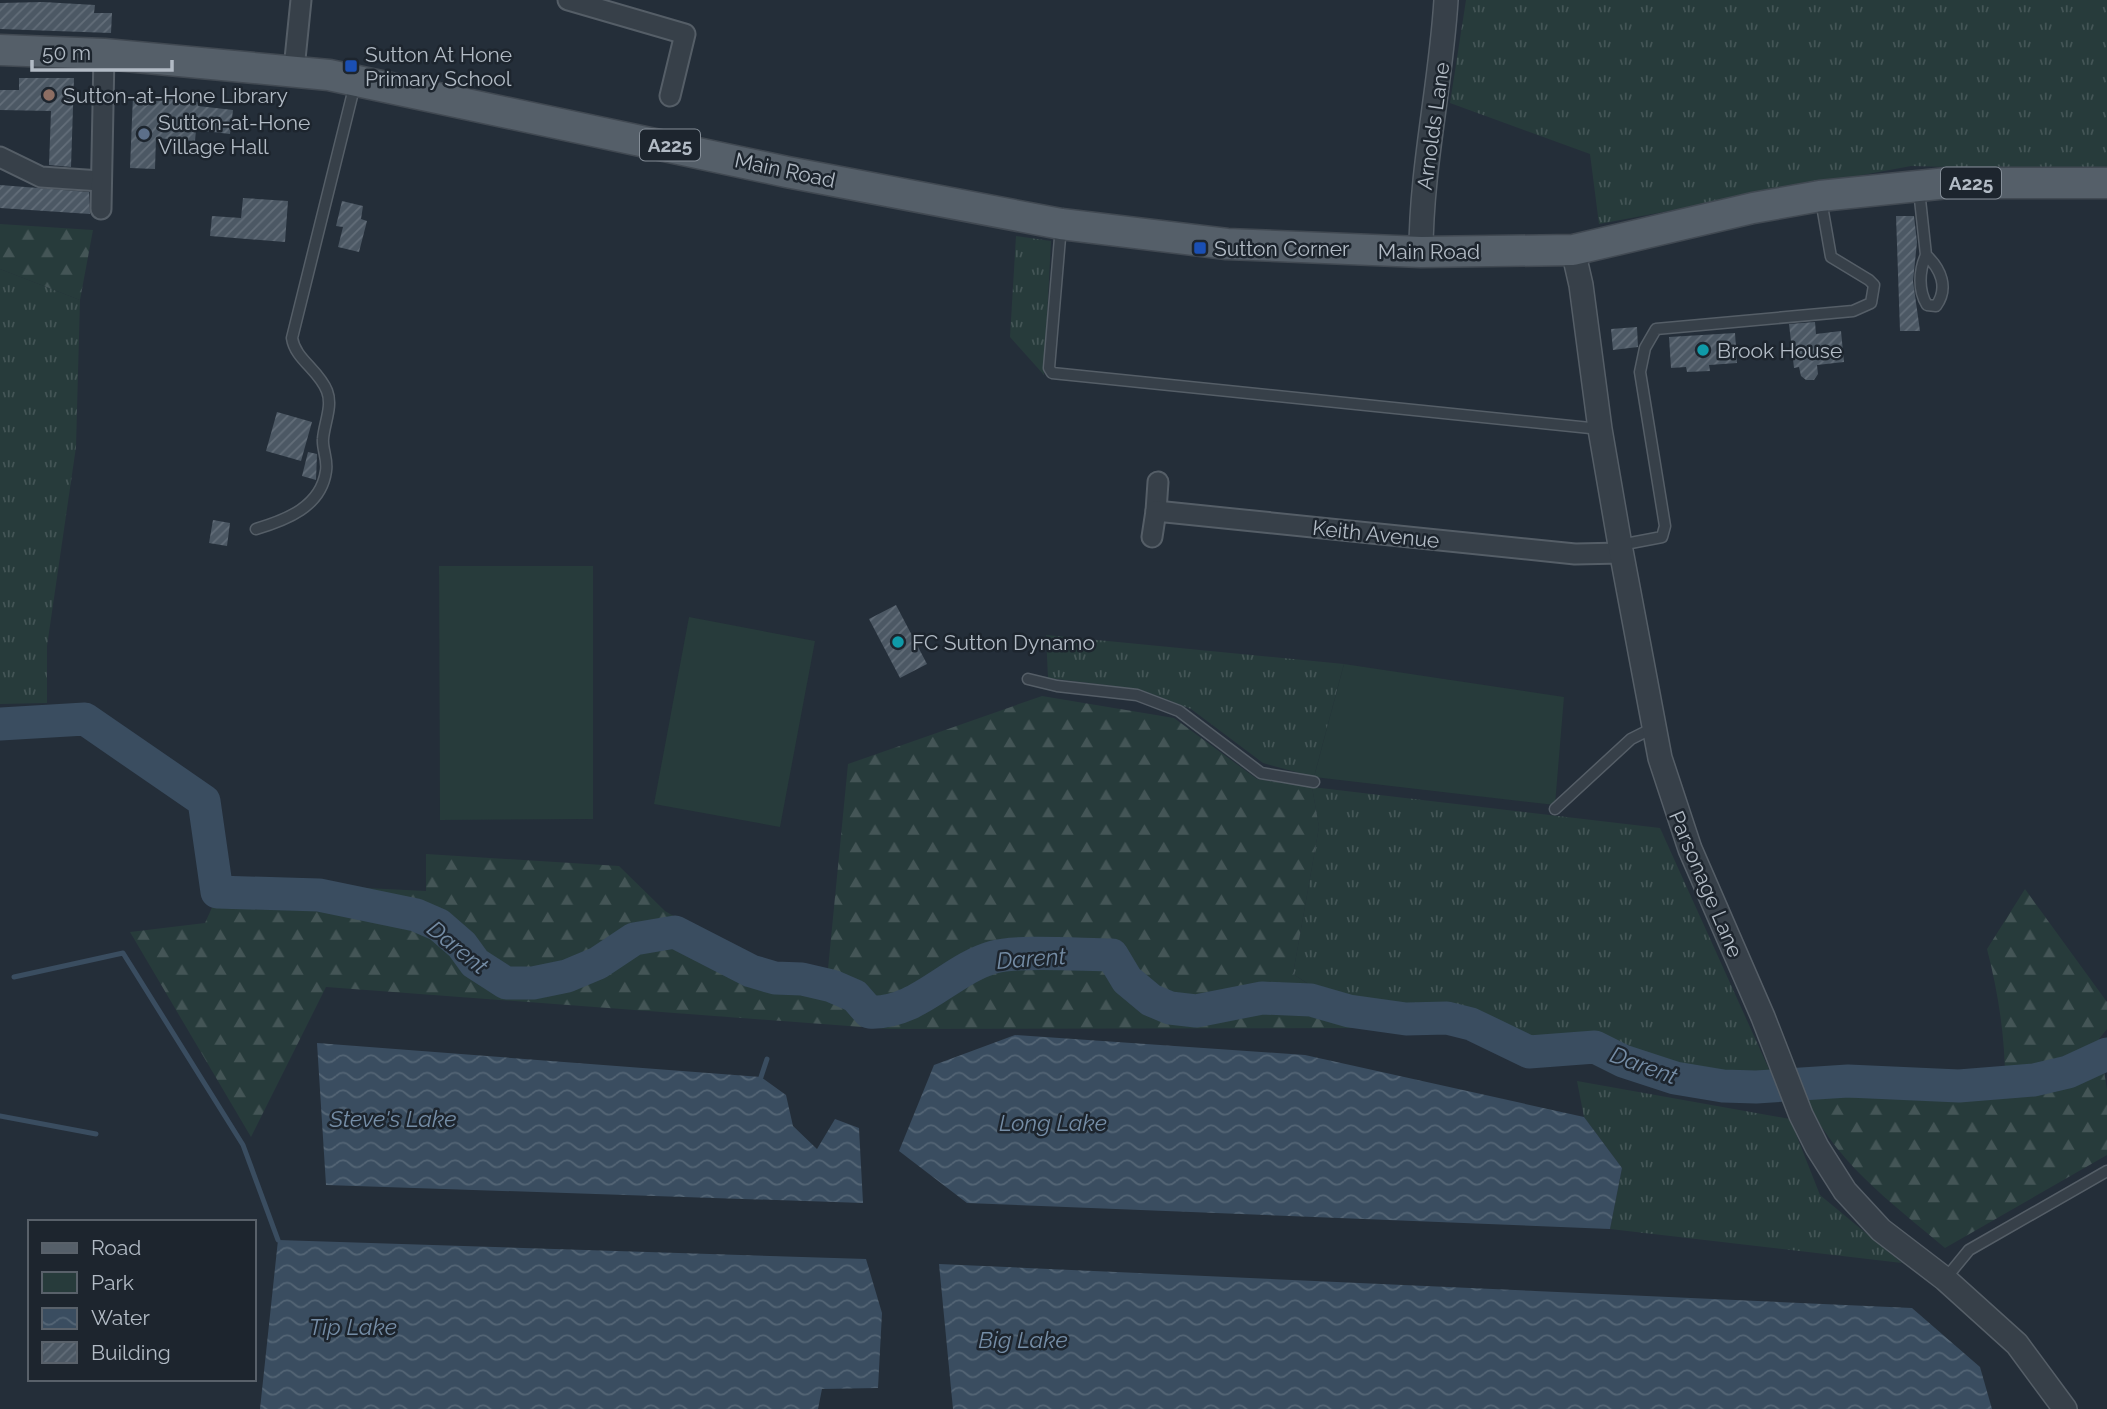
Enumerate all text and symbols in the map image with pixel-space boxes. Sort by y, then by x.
scale bar [32,28,172,72]
text: 50 m [42,40,91,65]
place label: Sutton At Hone Primary School [365,42,512,91]
marker: Sutton At Hone Primary School [343,58,359,74]
street label: Arnolds Lane [1412,60,1454,192]
place label: Sutton-at-Hone Library [63,83,288,108]
marker: Sutton-at-Hone Library [41,87,57,103]
place label: Sutton-at-Hone Village Hall [158,110,310,159]
marker: Sutton-at-Hone Village Hall [136,126,152,142]
road number: A225 [640,130,700,160]
street label: Main Road [732,147,838,193]
road number: A225 [1941,168,2001,198]
place label: Sutton Corner [1214,236,1350,261]
street label: Main Road [1378,239,1480,264]
marker: Sutton Corner [1192,240,1208,256]
place label: Brook House [1717,338,1842,363]
marker: Brook House [1695,342,1711,358]
street label: Keith Avenue [1311,515,1441,553]
place label: FC Sutton Dynamo [912,630,1095,655]
marker: FC Sutton Dynamo [890,634,906,650]
street label: Parsonage Lane [1664,807,1748,961]
water label: Darent [422,915,494,980]
water label: Darent [995,942,1067,974]
water label: Darent [1607,1040,1682,1090]
water label: Steve's Lake [328,1105,457,1132]
water label: Long Lake [999,1109,1107,1136]
legend [28,1220,256,1381]
text: Road [91,1235,141,1260]
text: Park [91,1270,134,1295]
text: Water [91,1305,150,1330]
water label: Tip Lake [309,1313,397,1340]
water label: Big Lake [978,1326,1068,1353]
text: Building [91,1340,171,1365]

